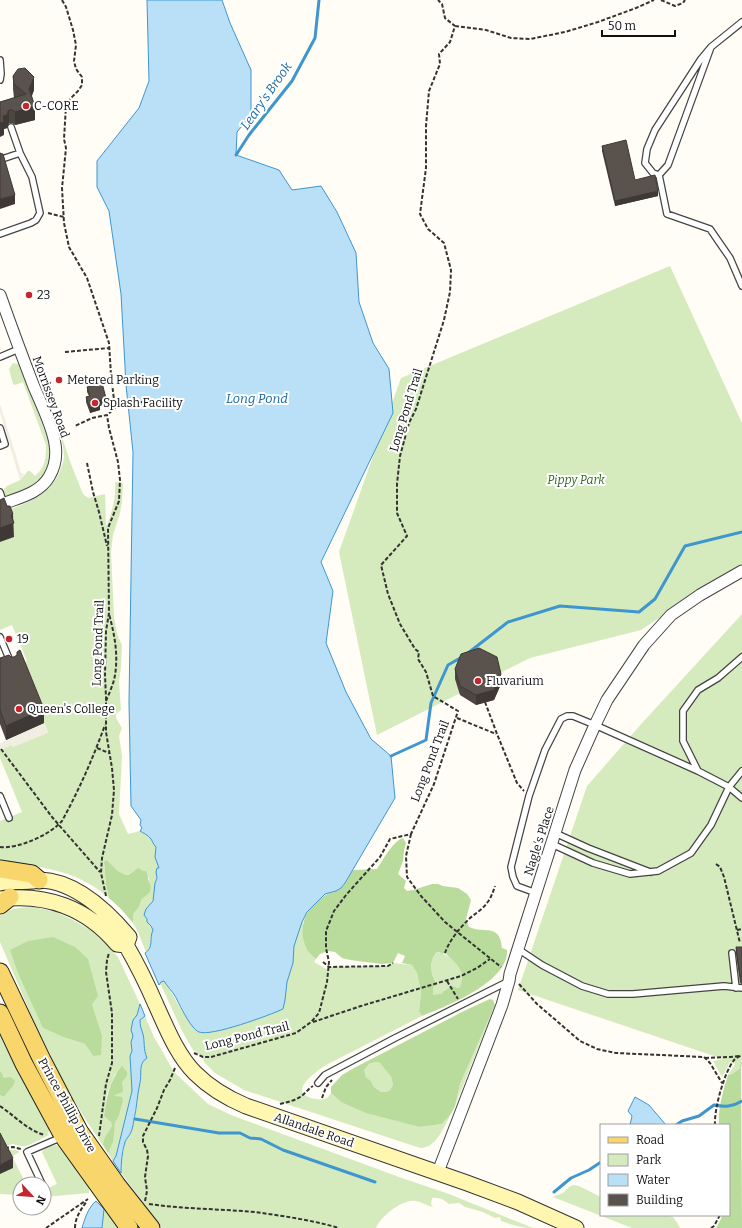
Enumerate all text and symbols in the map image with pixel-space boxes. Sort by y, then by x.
scale bar [602,12,675,38]
text: 50 m [608,19,637,33]
water label: Leary's Brook [237,59,295,133]
place label: C-CORE [34,99,79,113]
marker: C-CORE [21,101,31,111]
place label: 23 [37,288,51,302]
marker: 23 [24,290,34,300]
street label: Morrissey Road [30,354,72,440]
street label: Long Pond Trail [387,366,425,453]
place label: Metered Parking [67,373,159,387]
marker: Metered Parking [54,375,64,385]
water label: Long Pond [226,391,288,406]
place label: Splash Facility [103,396,183,410]
marker: Splash Facility [90,398,100,408]
park label: Pippy Park [547,473,605,487]
street label: Long Pond Trail [89,599,107,686]
place label: 19 [17,632,29,646]
marker: 19 [4,634,14,644]
place label: Fluvarium [486,674,544,688]
marker: Fluvarium [473,676,483,686]
place label: Queen's College [27,702,115,716]
marker: Queen's College [14,704,24,714]
street label: Long Pond Trail [408,718,452,804]
street label: Nagle's Place [521,805,557,877]
street label: Long Pond Trail [203,1019,291,1053]
street label: Prince Phillip Drive [35,1055,99,1155]
street label: Allandale Road [272,1110,356,1150]
legend [600,1124,730,1216]
text: Road [636,1133,664,1147]
text: Park [636,1153,662,1167]
text: Water [636,1173,671,1187]
north arrow [12,1176,52,1216]
text: N [33,1193,48,1207]
text: Building [636,1193,683,1207]

